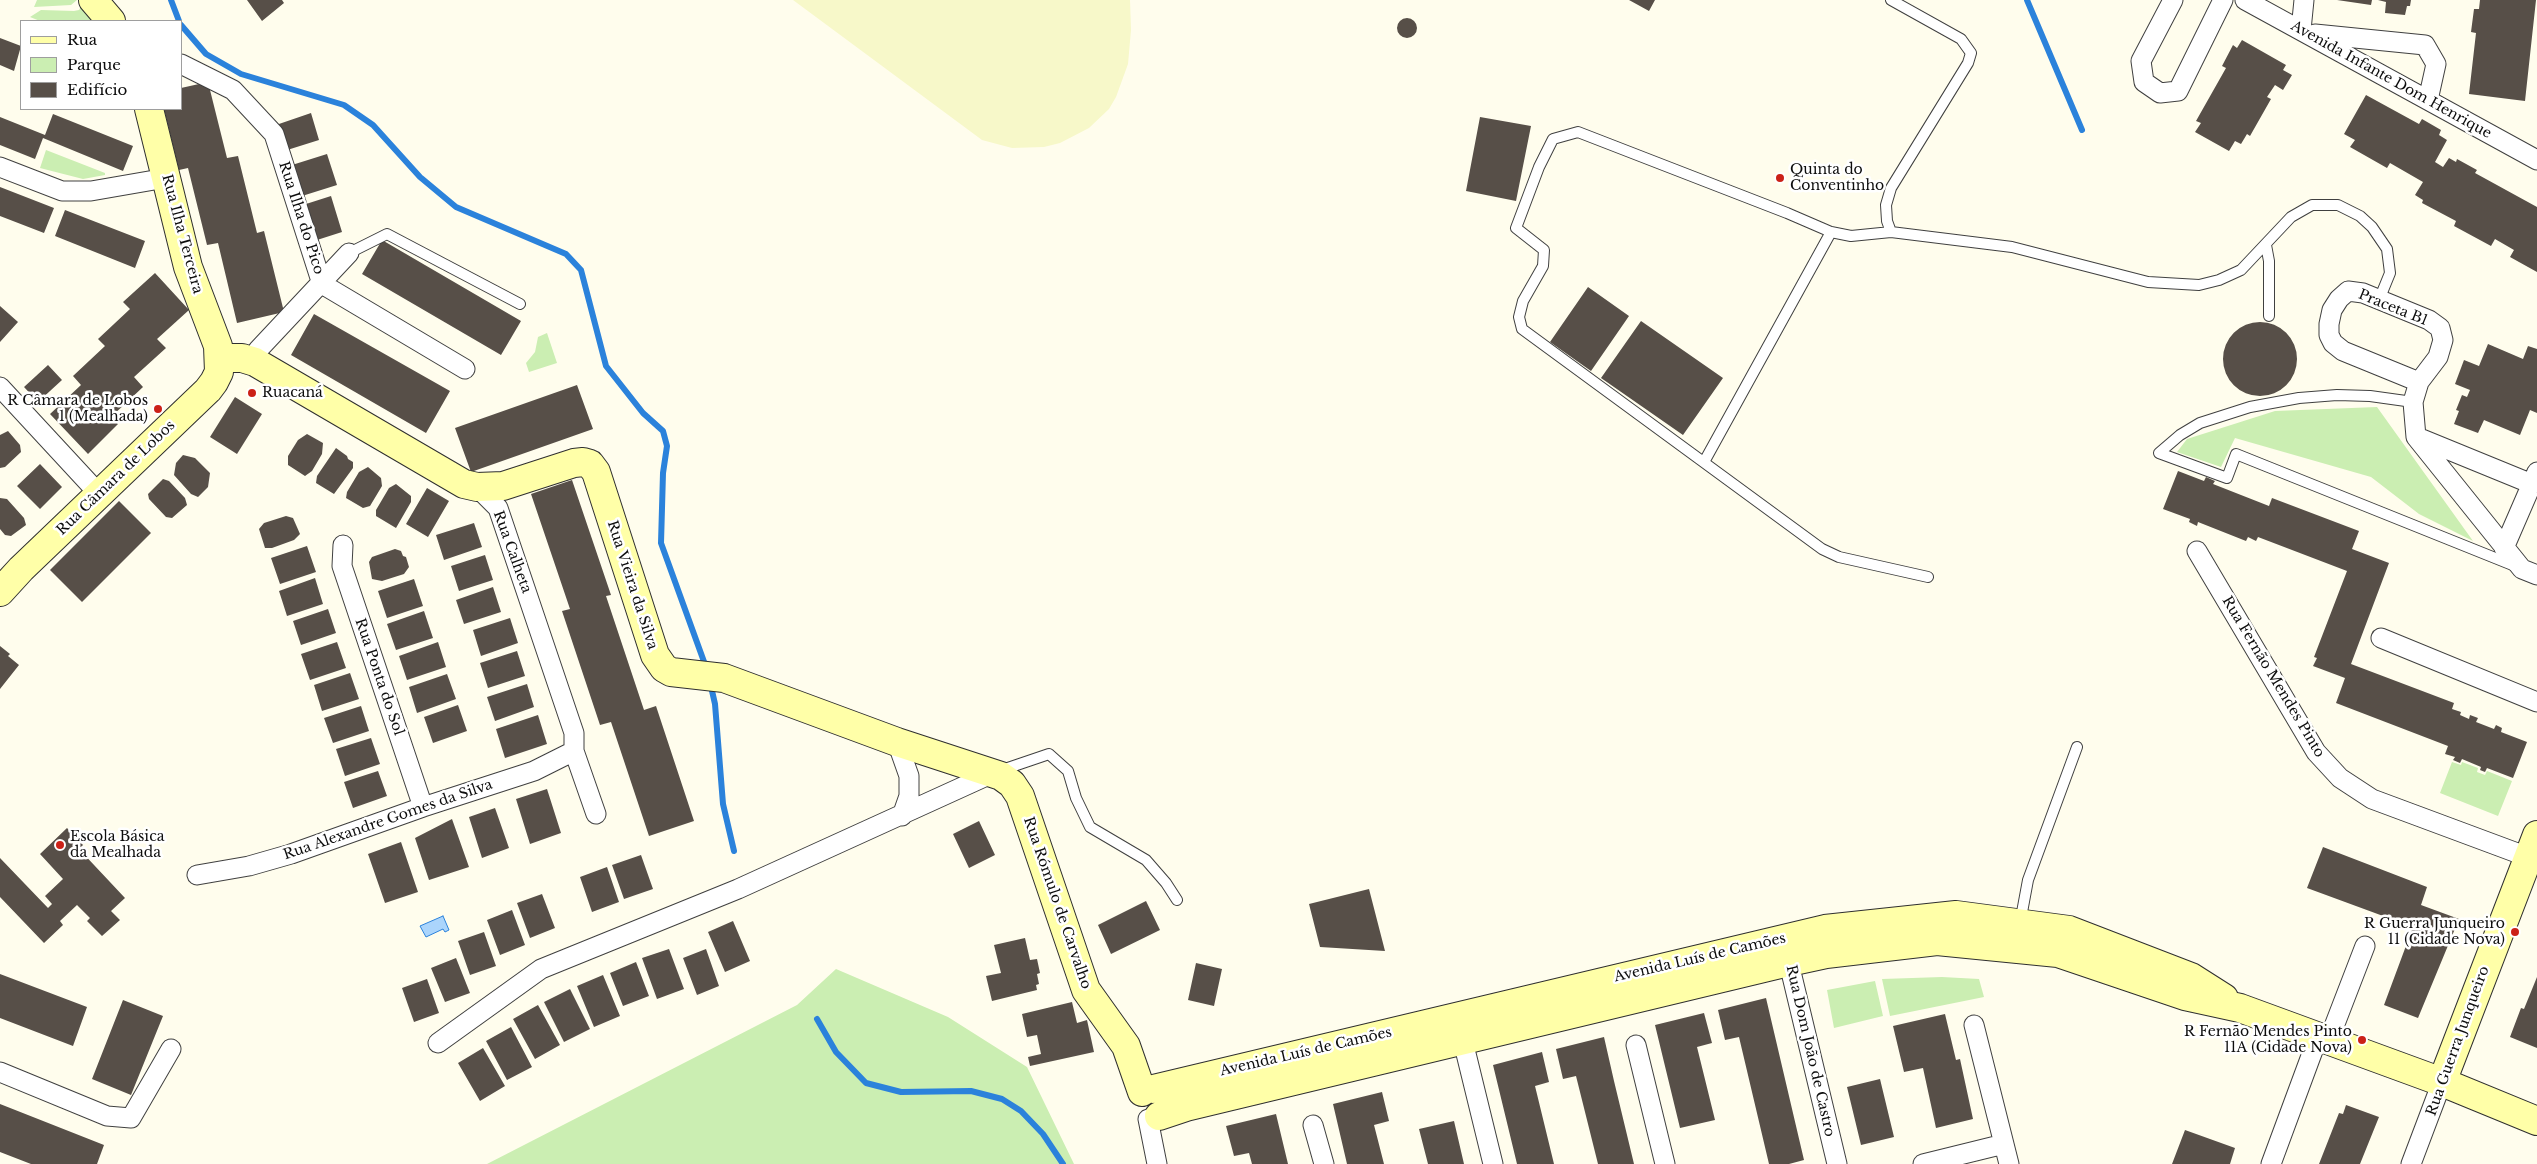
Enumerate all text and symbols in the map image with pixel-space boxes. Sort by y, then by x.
street label: Avenida Infante Dom Henrique [2288,18,2494,142]
legend [20,20,182,110]
text: Rua [67,30,97,49]
text: Parque [67,55,121,74]
text: Edifício [67,80,127,99]
street label: Rua Ilha do Pico [275,159,327,277]
place label: Quinta do Conventinho [1790,162,1884,194]
street label: Rua Ilha Terceira [158,172,206,296]
marker: Quinta do Conventinho [1774,172,1786,184]
street label: Praceta B1 [2356,286,2430,330]
place label: Ruacaná [262,385,323,401]
marker: Ruacaná [246,387,258,399]
place label: R Câmara de Lobos 1 (Mealhada) [7,393,148,426]
marker: R Câmara de Lobos 1 (Mealhada) [152,403,164,415]
street label: Rua Câmara de Lobos [53,417,179,539]
street label: Rua Calheta [489,509,535,595]
street label: Rua Vieira da Silva [603,518,661,652]
street label: Rua Fernão Mendes Pinto [2218,593,2328,761]
street label: Rua Ponta do Sol [351,616,407,738]
street label: Rua Alexandre Gomes da Silva [281,776,495,864]
street label: Rua Rómulo de Carvalho [1020,815,1094,991]
place label: Escola Básica da Mealhada [70,829,164,862]
marker: Escola Básica da Mealhada [54,839,66,851]
place label: R Guerra Junqueiro 11 (Cidade Nova) [2364,916,2505,949]
marker: R Guerra Junqueiro 11 (Cidade Nova) [2509,926,2521,938]
street label: Avenida Luís de Camões [1613,930,1787,986]
street label: Rua Dom João de Castro [1782,963,1838,1139]
street label: Rua Guerra Junqueiro [2423,964,2493,1118]
street label: Avenida Luís de Camões [1219,1024,1393,1080]
place label: R Fernão Mendes Pinto 11A (Cidade Nova) [2184,1024,2352,1056]
marker: R Fernão Mendes Pinto 11A (Cidade Nova) [2356,1034,2368,1046]

